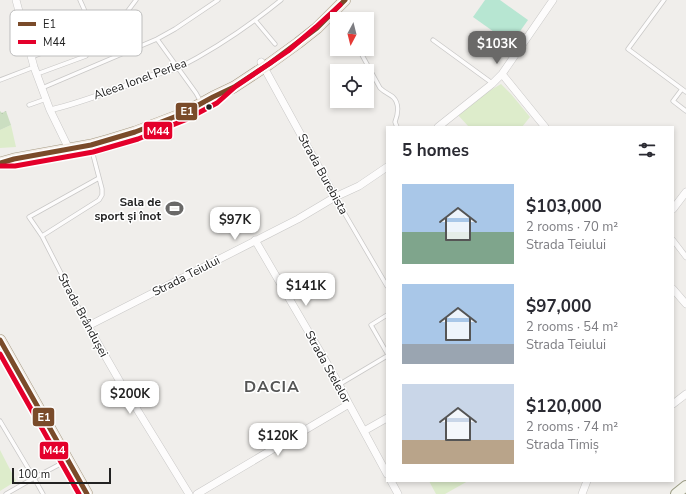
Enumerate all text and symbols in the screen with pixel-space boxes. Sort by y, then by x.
legend [10,10,142,56]
north arrow [330,12,374,56]
map controls [330,12,374,108]
text: E1 [43,17,56,32]
pin: $103K [469,31,525,65]
text: M44 [43,35,66,50]
text: $103K [477,35,517,53]
street label: Aleea Ionel Perlea [91,55,189,103]
button: locate [330,64,374,108]
line badge: E1 [175,102,198,121]
unlabelled marker [204,102,214,112]
text: E1 [180,104,194,119]
line badge: M44 [143,121,173,140]
text: M44 [147,124,170,139]
street label: Strada Burebista [294,131,352,217]
text: 5 homes [402,139,469,162]
icon: filters [636,139,658,161]
place label: Sala de sport și înot [94,194,161,224]
text: $103,000 [526,195,602,218]
sports icon: Sala de sport și înot [164,199,184,219]
icon: home [434,200,482,248]
pin: $97K [211,207,259,241]
text: $97K [219,211,251,229]
text: 2 rooms · 70 m² [526,218,618,236]
text: Strada Teiului [526,236,606,254]
street label: Strada Teiului [149,252,223,300]
street label: Strada Brândușei [54,270,112,360]
pin: $141K [278,273,334,307]
text: $141K [286,277,326,295]
text: $97,000 [526,295,591,318]
icon: home [434,300,482,348]
text: 2 rooms · 54 m² [526,318,618,336]
street label: Strada Stelelor [301,328,355,407]
text: Strada Teiului [526,336,606,354]
district label: DACIA [244,376,300,398]
pin: $200K [102,381,158,415]
text: $200K [110,385,150,403]
text: $120,000 [526,395,602,418]
icon: home [434,400,482,448]
line badge: E1 [32,407,55,427]
text: E1 [37,410,51,425]
text: 2 rooms · 74 m² [526,418,618,436]
pin: $120K [250,423,306,457]
text: $120K [258,427,298,445]
text: Strada Timiș [526,436,599,454]
line badge: M44 [39,441,69,460]
text: M44 [43,443,66,458]
scale bar [12,466,111,485]
text: 100 m [18,467,50,482]

